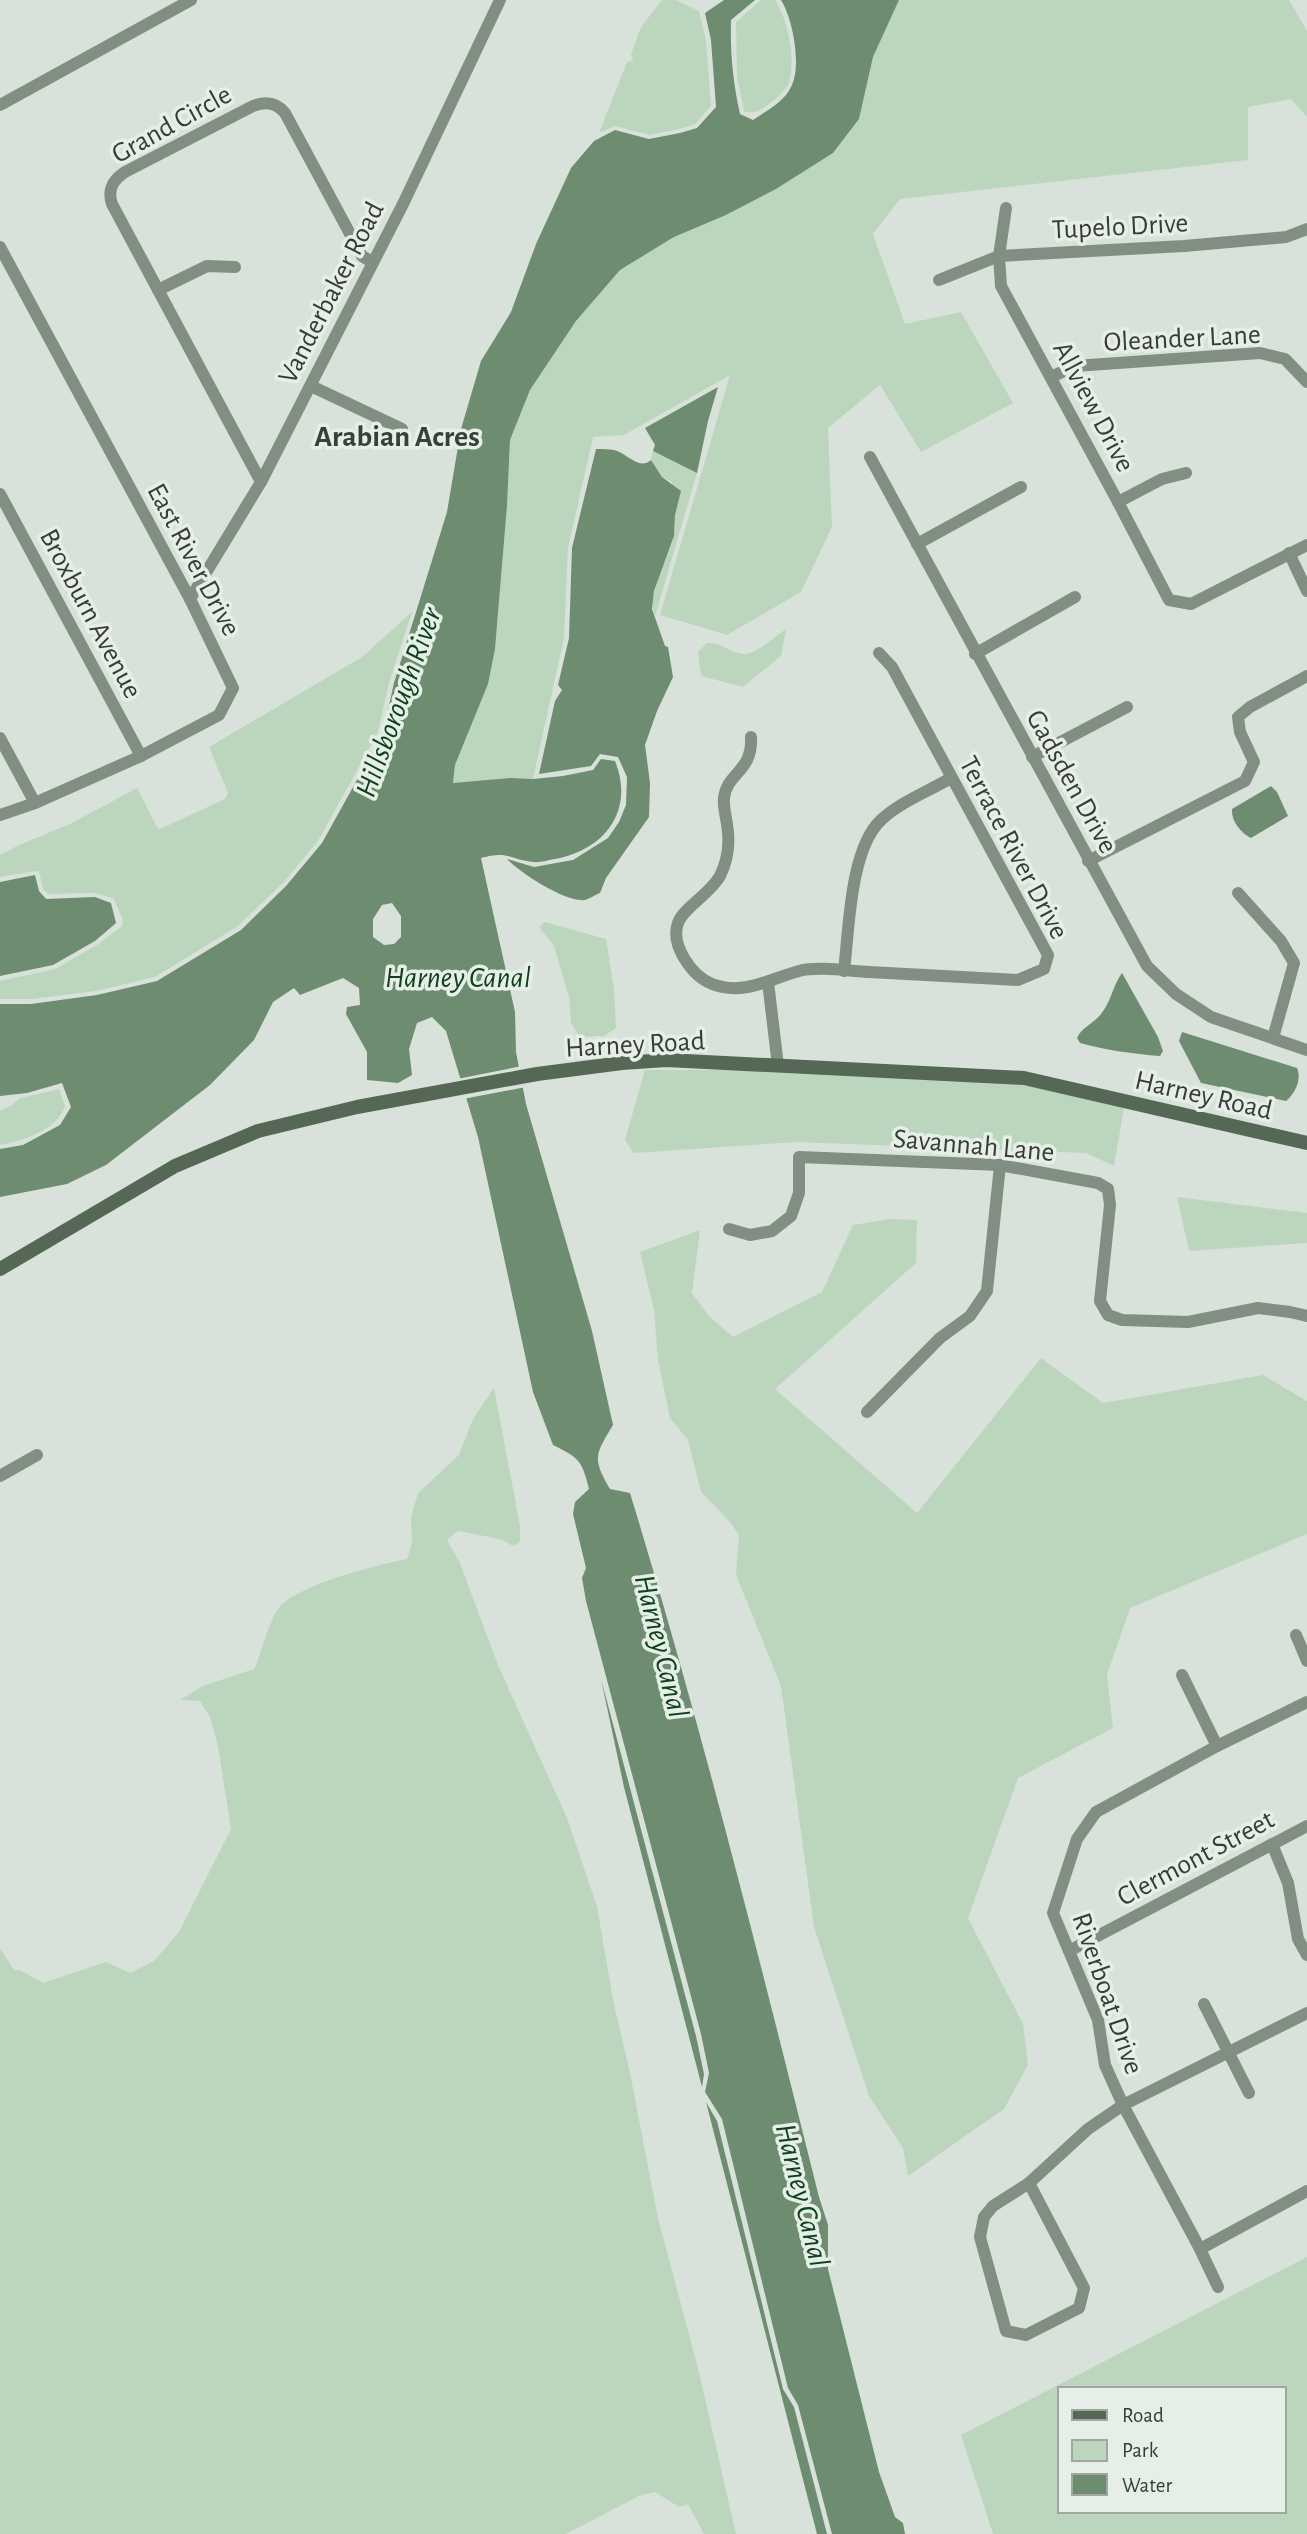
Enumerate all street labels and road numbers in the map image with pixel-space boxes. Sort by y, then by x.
street label: Grand Circle [107,80,237,169]
street label: Vanderbaker Road [274,198,390,388]
street label: Tupelo Drive [1051,209,1189,245]
street label: Oleander Lane [1103,321,1261,357]
street label: Allview Drive [1047,337,1139,477]
street label: East River Drive [141,479,245,641]
street label: Broxburn Avenue [34,525,147,703]
street label: Gadsden Drive [1020,706,1122,858]
street label: Terrace River Drive [953,752,1073,944]
street label: Harney Road [565,1027,706,1063]
street label: Harney Road [1132,1067,1275,1125]
street label: Savannah Lane [892,1125,1056,1167]
street label: Clermont Street [1113,1806,1279,1912]
street label: Riverboat Drive [1066,1909,1148,2078]

